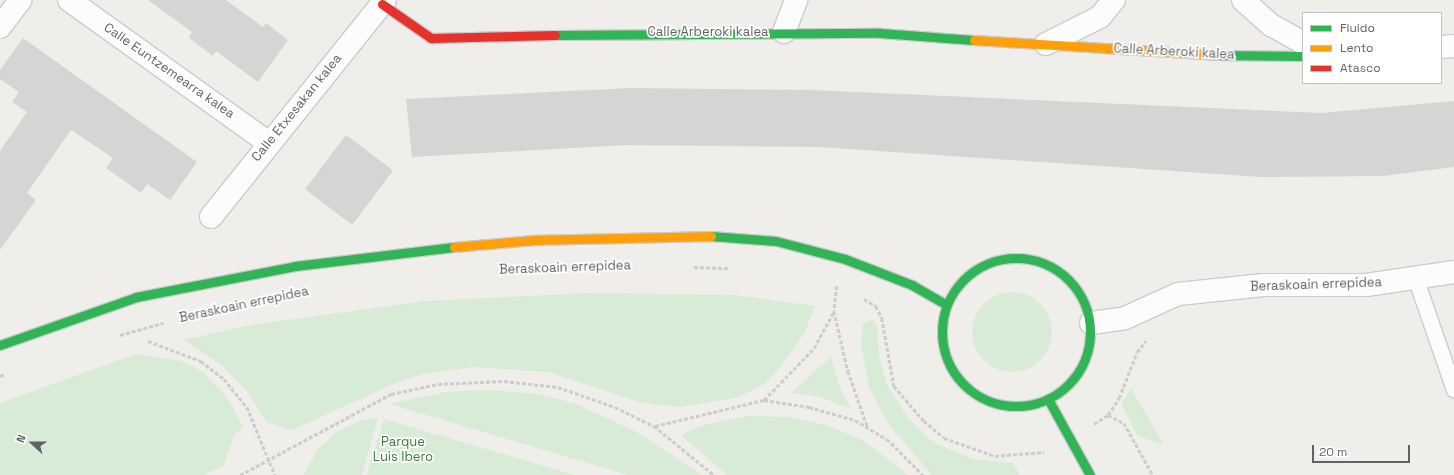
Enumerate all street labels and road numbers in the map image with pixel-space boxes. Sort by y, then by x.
street label: Calle Euntzemearra kalea [101,20,237,122]
street label: Calle Arberoki kalea [647,24,769,40]
street label: Calle Arberoki kalea [1113,41,1235,63]
street label: Calle Etxesakan kalea [249,51,345,165]
street label: Beraskoain errepidea [499,258,631,278]
street label: Beraskoain errepidea [1250,275,1382,295]
street label: Beraskoain errepidea [178,284,310,326]

